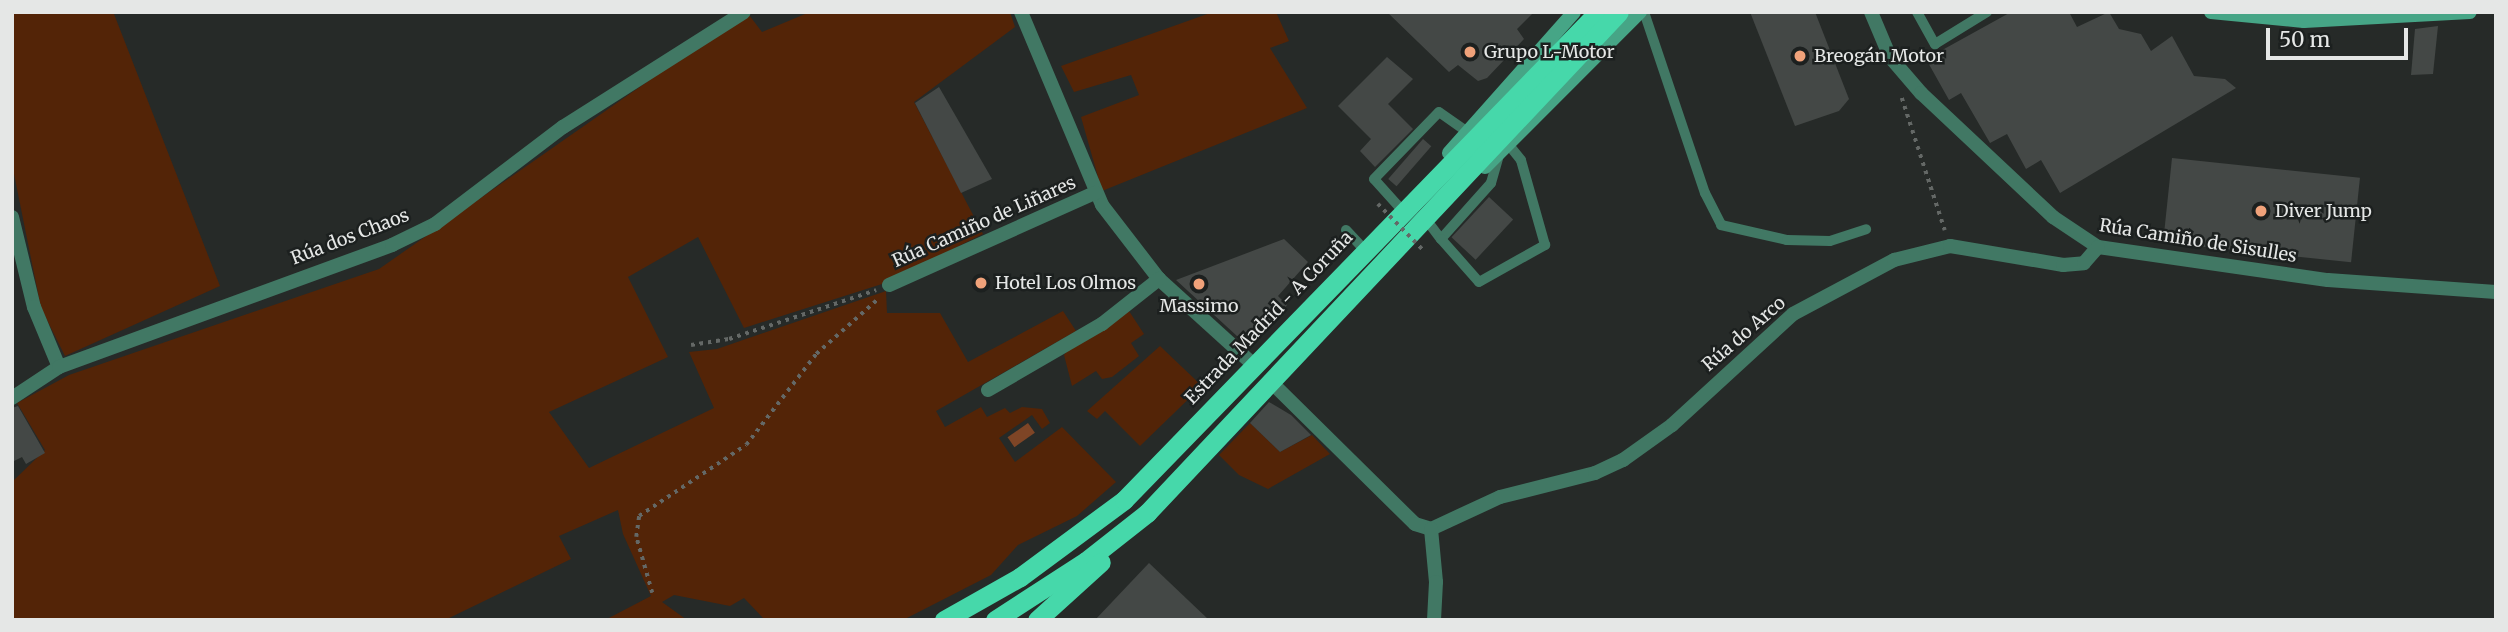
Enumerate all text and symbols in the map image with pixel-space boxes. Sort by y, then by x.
scale bar [2270,14,2412,58]
text: 50 m [2279,26,2330,53]
place label: Grupo L-Motor [1484,41,1614,63]
marker: Grupo L-Motor [1462,44,1478,60]
place label: Breogán Motor [1814,45,1944,67]
marker: Breogán Motor [1792,48,1808,64]
street label: Rúa Camiño de Liñares [889,172,1079,272]
place label: Diver Jump [2275,200,2372,222]
marker: Diver Jump [2253,203,2269,219]
street label: Rúa dos Chaos [288,205,412,269]
street label: Rúa Camiño de Sisulles [2098,215,2298,267]
street label: Estrada Madrid - A Coruña [1181,227,1357,409]
place label: Hotel Los Olmos [995,272,1136,294]
marker: Hotel Los Olmos [973,275,989,291]
marker: Massimo [1191,276,1207,292]
street label: Rúa do Arco [1698,292,1790,376]
place label: Massimo [1159,295,1239,317]

